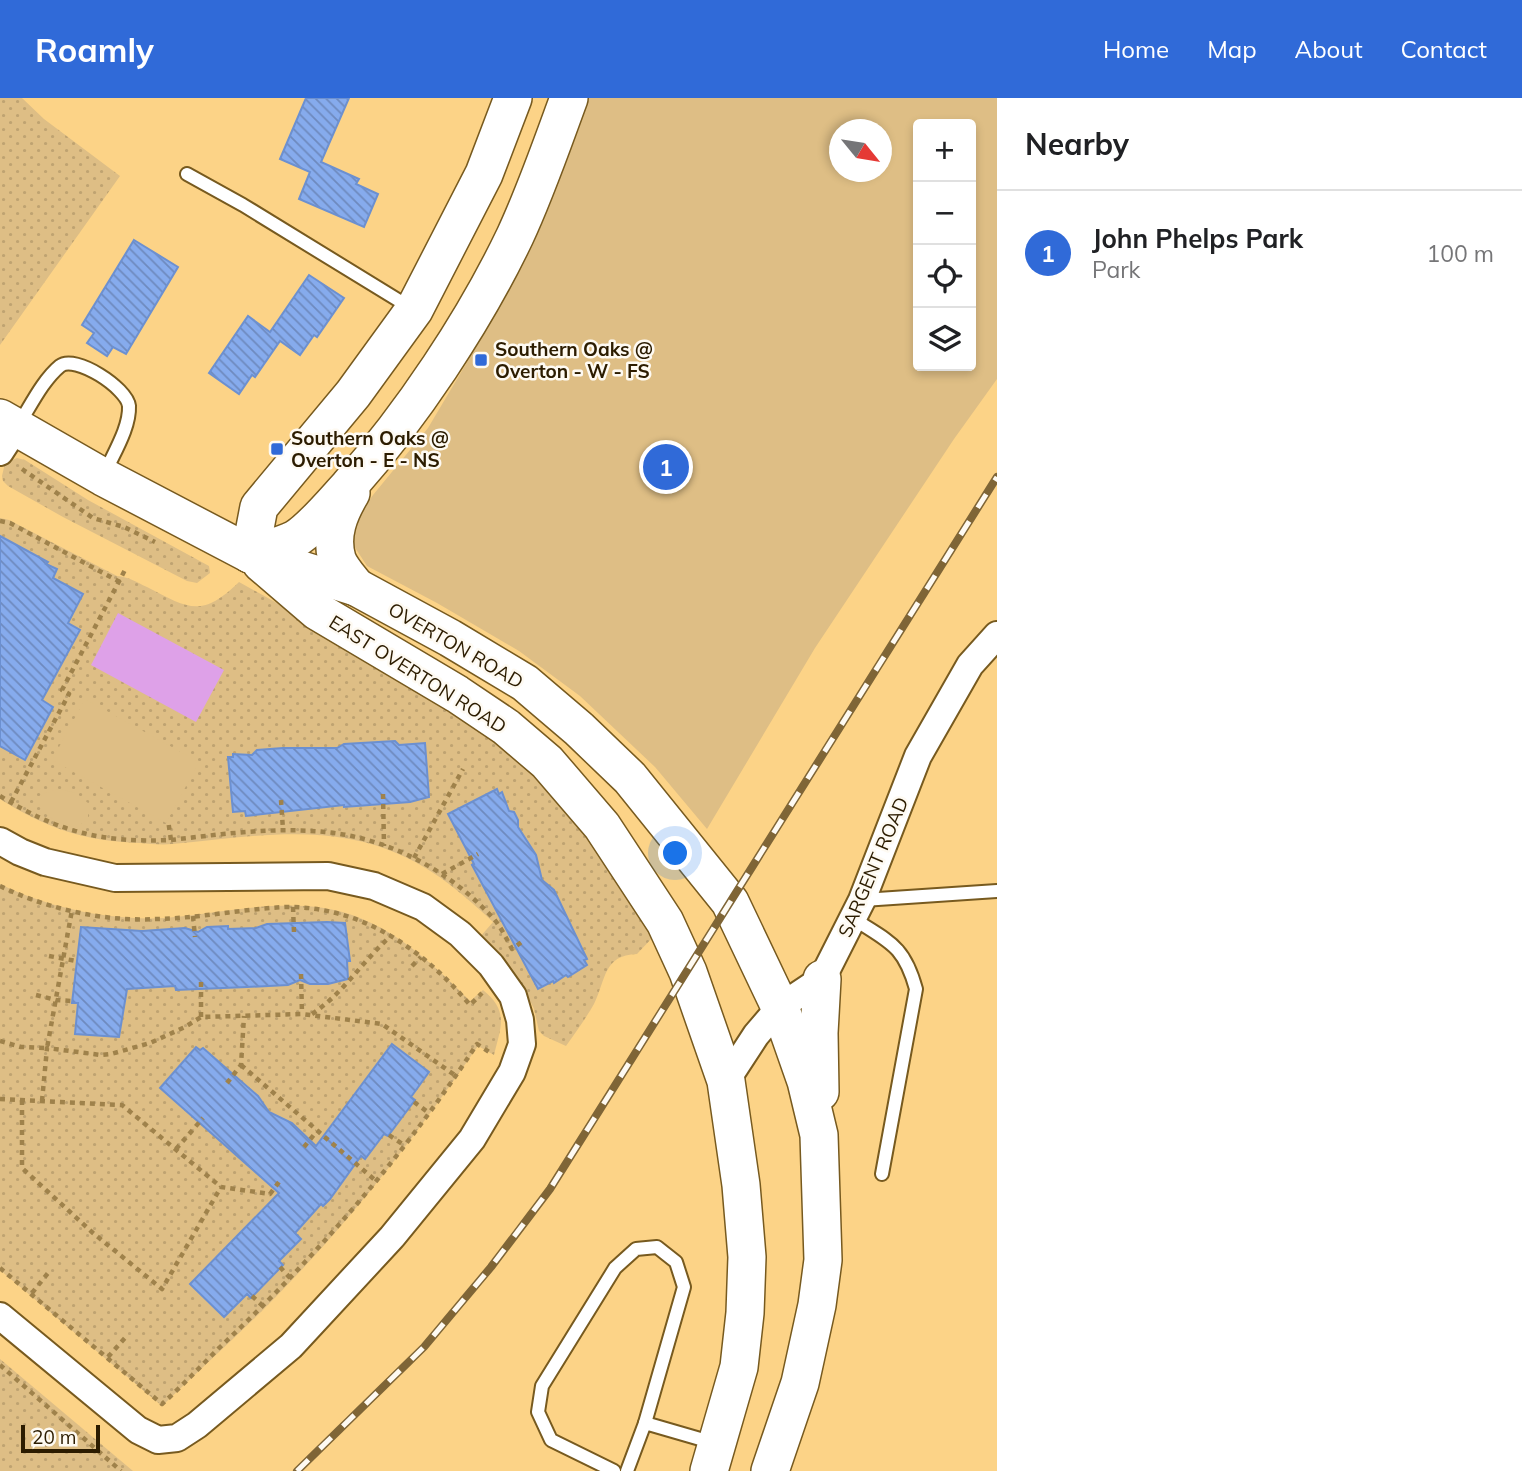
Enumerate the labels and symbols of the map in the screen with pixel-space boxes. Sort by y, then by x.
north arrow [829,119,892,182]
place label: Southern Oaks @ Overton - W - FS [495,337,653,383]
marker: Southern Oaks @ Overton - W - FS [473,352,489,368]
place label: Southern Oaks @ Overton - E - NS [291,426,449,472]
marker: Southern Oaks @ Overton - E - NS [269,441,285,457]
pin: 1 [643,441,689,493]
street label: OVERTON ROAD [384,597,528,693]
street label: EAST OVERTON ROAD [325,610,511,738]
street label: SARGENT ROAD [833,793,913,941]
your location [658,836,692,870]
scale bar [21,1422,100,1454]

